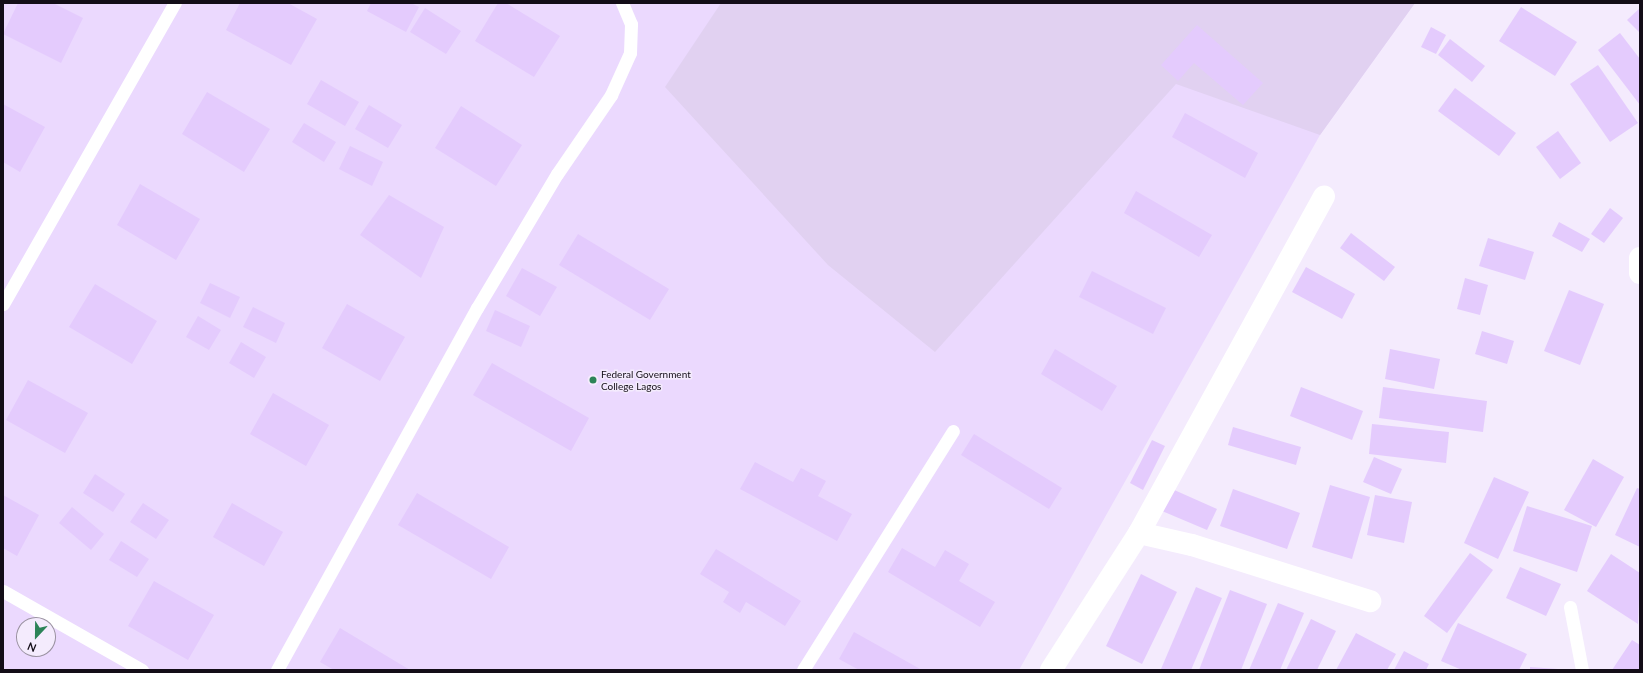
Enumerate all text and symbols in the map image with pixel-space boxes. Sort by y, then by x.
place label: Federal Government College Lagos [601,368,691,392]
marker: Federal Government College Lagos [588,375,598,385]
north arrow [16,617,56,657]
text: N [25,640,38,655]

